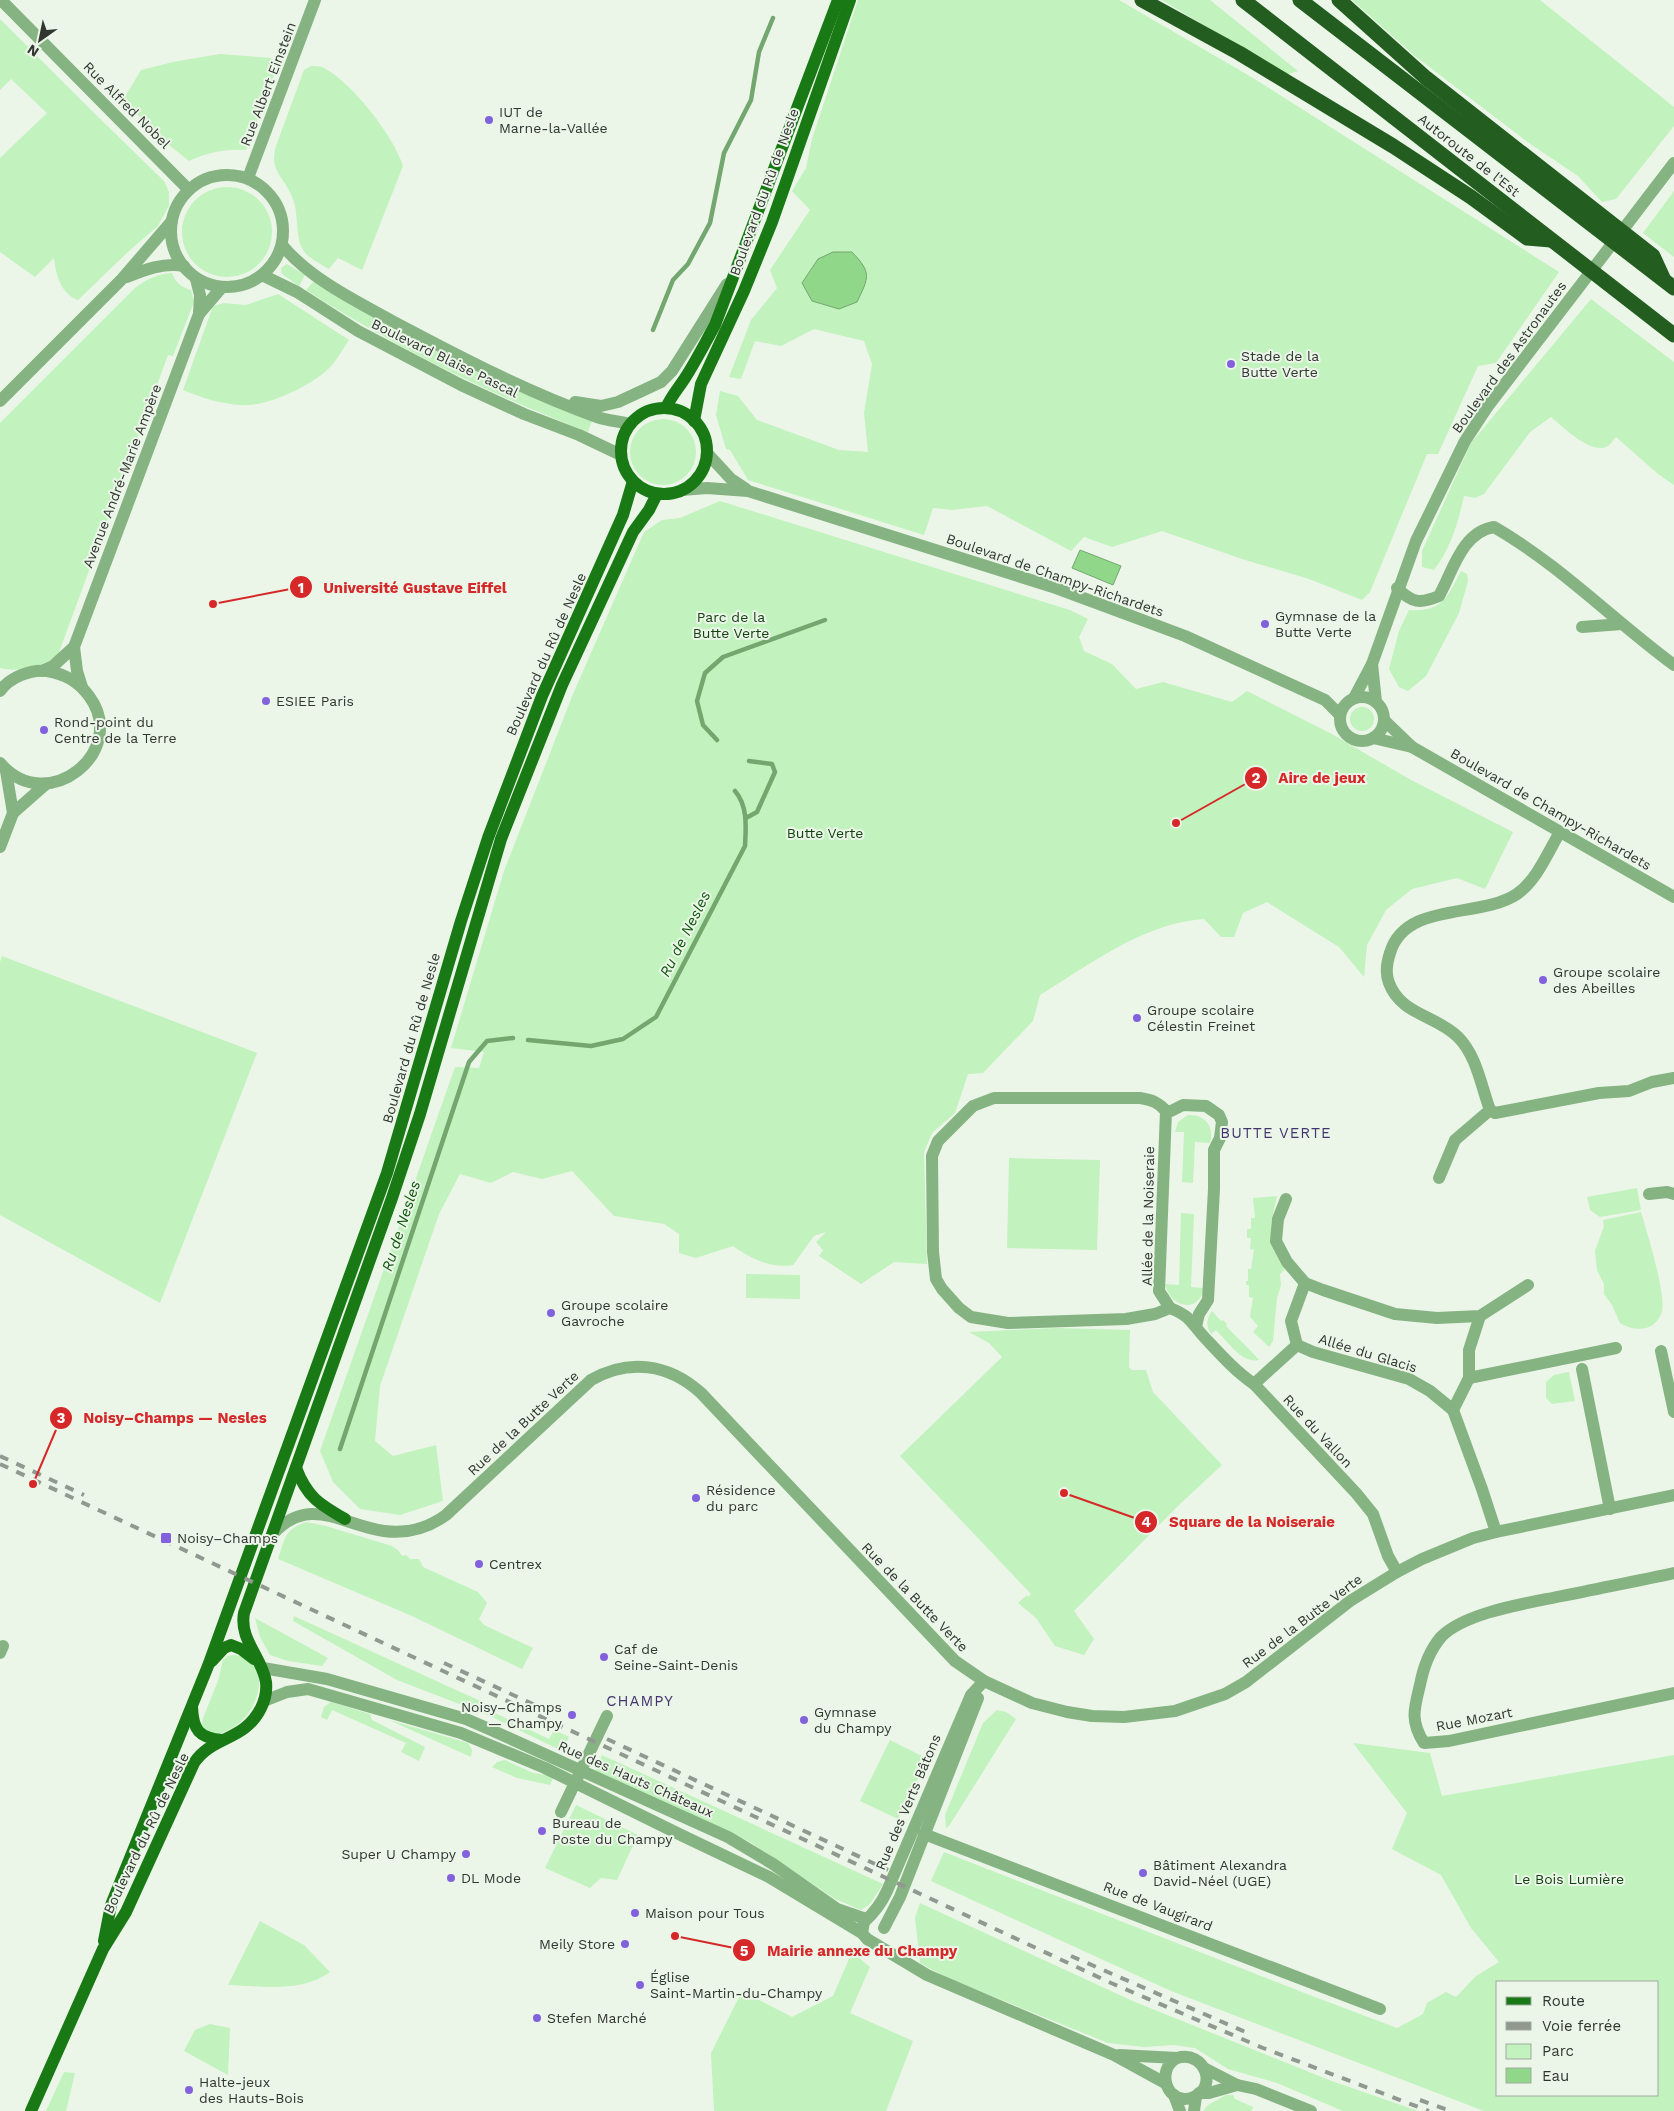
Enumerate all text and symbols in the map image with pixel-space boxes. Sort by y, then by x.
north arrow [15,15,65,65]
street label: Rue Albert Einstein [237,20,299,148]
text: N [24,41,42,60]
street label: Rue Alfred Nobel [80,58,174,152]
place label: IUT de Marne-la-Vallée [499,104,608,136]
street label: Boulevard du Rû de Nesle [726,106,802,278]
street label: Autoroute de l’Est [1415,110,1523,200]
marker: IUT de Marne-la-Vallée [483,114,495,126]
street label: Boulevard des Astronautes [1449,278,1569,436]
street label: Boulevard Blaise Pascal [369,315,522,401]
place label: Stade de la Butte Verte [1241,348,1319,380]
marker: Stade de la Butte Verte [1225,358,1237,370]
street label: Avenue André-Marie Ampère [79,382,165,570]
street label: Boulevard de Champy-Richardets [944,530,1166,620]
street label: Boulevard du Rû de Nesle [503,570,589,738]
callout: Université Gustave Eiffel [289,572,517,602]
text: 1 [298,579,304,597]
text: Université Gustave Eiffel [323,579,507,597]
place label: Gymnase de la Butte Verte [1275,608,1376,640]
park label: Parc de la Butte Verte [693,609,769,641]
marker: Gymnase de la Butte Verte [1259,618,1271,630]
place label: ESIEE Paris [276,693,354,709]
marker: ESIEE Paris [260,695,272,707]
place label: Rond-point du Centre de la Terre [54,714,177,746]
marker: Rond-point du Centre de la Terre [38,724,50,736]
street label: Boulevard de Champy-Richardets [1448,745,1654,873]
callout: Aire de jeux [1244,763,1376,793]
text: 2 [1252,769,1261,787]
text: Aire de jeux [1278,769,1366,787]
park label: Butte Verte [787,825,863,841]
water label: Ru de Nesles [656,888,714,980]
street label: Boulevard du Rû de Nesle [379,951,443,1125]
place label: Groupe scolaire des Abeilles [1553,964,1660,996]
marker: Groupe scolaire des Abeilles [1537,974,1549,986]
place label: Groupe scolaire Célestin Freinet [1147,1002,1255,1034]
marker: Groupe scolaire Célestin Freinet [1131,1012,1143,1024]
district label: BUTTE VERTE [1220,1124,1332,1142]
street label: Allée de la Noiseraie [1139,1146,1157,1286]
water label: Ru de Nesles [378,1178,424,1273]
place label: Groupe scolaire Gavroche [561,1297,668,1329]
marker: Groupe scolaire Gavroche [545,1307,557,1319]
street label: Allée du Glacis [1317,1330,1419,1376]
street label: Rue de la Butte Verte [464,1367,582,1479]
street label: Rue du Vallon [1280,1391,1356,1471]
callout: Noisy–Champs — Nesles [49,1403,277,1433]
text: 3 [57,1409,66,1427]
text: Noisy–Champs — Nesles [83,1409,267,1427]
place label: Résidence du parc [706,1482,776,1514]
marker: Résidence du parc [690,1492,702,1504]
callout: Square de la Noiseraie [1134,1507,1345,1537]
text: 4 [1141,1513,1151,1531]
text: Square de la Noiseraie [1169,1513,1335,1531]
place label: Noisy–Champs [177,1530,278,1546]
marker: Noisy–Champs [159,1531,173,1545]
street label: Rue de la Butte Verte [859,1539,971,1655]
place label: Centrex [489,1556,542,1572]
marker: Centrex [473,1558,485,1570]
street label: Rue de la Butte Verte [1239,1571,1365,1671]
place label: Caf de Seine-Saint-Denis [614,1641,738,1673]
marker: Caf de Seine-Saint-Denis [598,1651,610,1663]
district label: CHAMPY [606,1692,674,1710]
place label: Noisy–Champs — Champy [461,1699,563,1731]
place label: Gymnase du Champy [814,1704,892,1736]
street label: Rue Mozart [1435,1704,1514,1734]
marker: Noisy–Champs — Champy [566,1709,578,1721]
marker: Gymnase du Champy [798,1714,810,1726]
street label: Rue des Verts Bâtons [872,1732,944,1872]
street label: Rue des Hauts Châteaux [556,1737,716,1821]
street label: Boulevard du Rû de Nesle [100,1750,192,1916]
place label: Bureau de Poste du Champy [552,1815,673,1847]
marker: Bureau de Poste du Champy [536,1825,548,1837]
place label: Super U Champy [341,1846,457,1862]
marker: Super U Champy [460,1848,472,1860]
place label: Bâtiment Alexandra David-Néel (UGE) [1153,1857,1287,1889]
marker: Bâtiment Alexandra David-Néel (UGE) [1137,1867,1149,1879]
place label: DL Mode [461,1870,521,1886]
park label: Le Bois Lumière [1514,1871,1624,1887]
marker: DL Mode [445,1872,457,1884]
street label: Rue de Vaugirard [1101,1878,1215,1934]
place label: Maison pour Tous [645,1905,765,1921]
marker: Maison pour Tous [629,1907,641,1919]
callout: Mairie annexe du Champy [732,1935,967,1965]
place label: Meily Store [539,1936,615,1952]
marker: Meily Store [619,1938,631,1950]
text: 5 [740,1942,749,1960]
text: Mairie annexe du Champy [767,1942,958,1960]
place label: Église Saint-Martin-du-Champy [650,1969,823,2001]
marker: Église Saint-Martin-du-Champy [634,1979,646,1991]
legend [1496,1981,1659,2096]
text: Route [1542,1992,1585,2010]
place label: Stefen Marché [547,2010,647,2026]
marker: Stefen Marché [531,2012,543,2024]
text: Voie ferrée [1542,2017,1621,2035]
text: Parc [1542,2042,1574,2060]
text: Eau [1542,2067,1569,2085]
place label: Halte-jeux des Hauts-Bois [199,2074,304,2106]
marker: Halte-jeux des Hauts-Bois [183,2084,195,2096]

